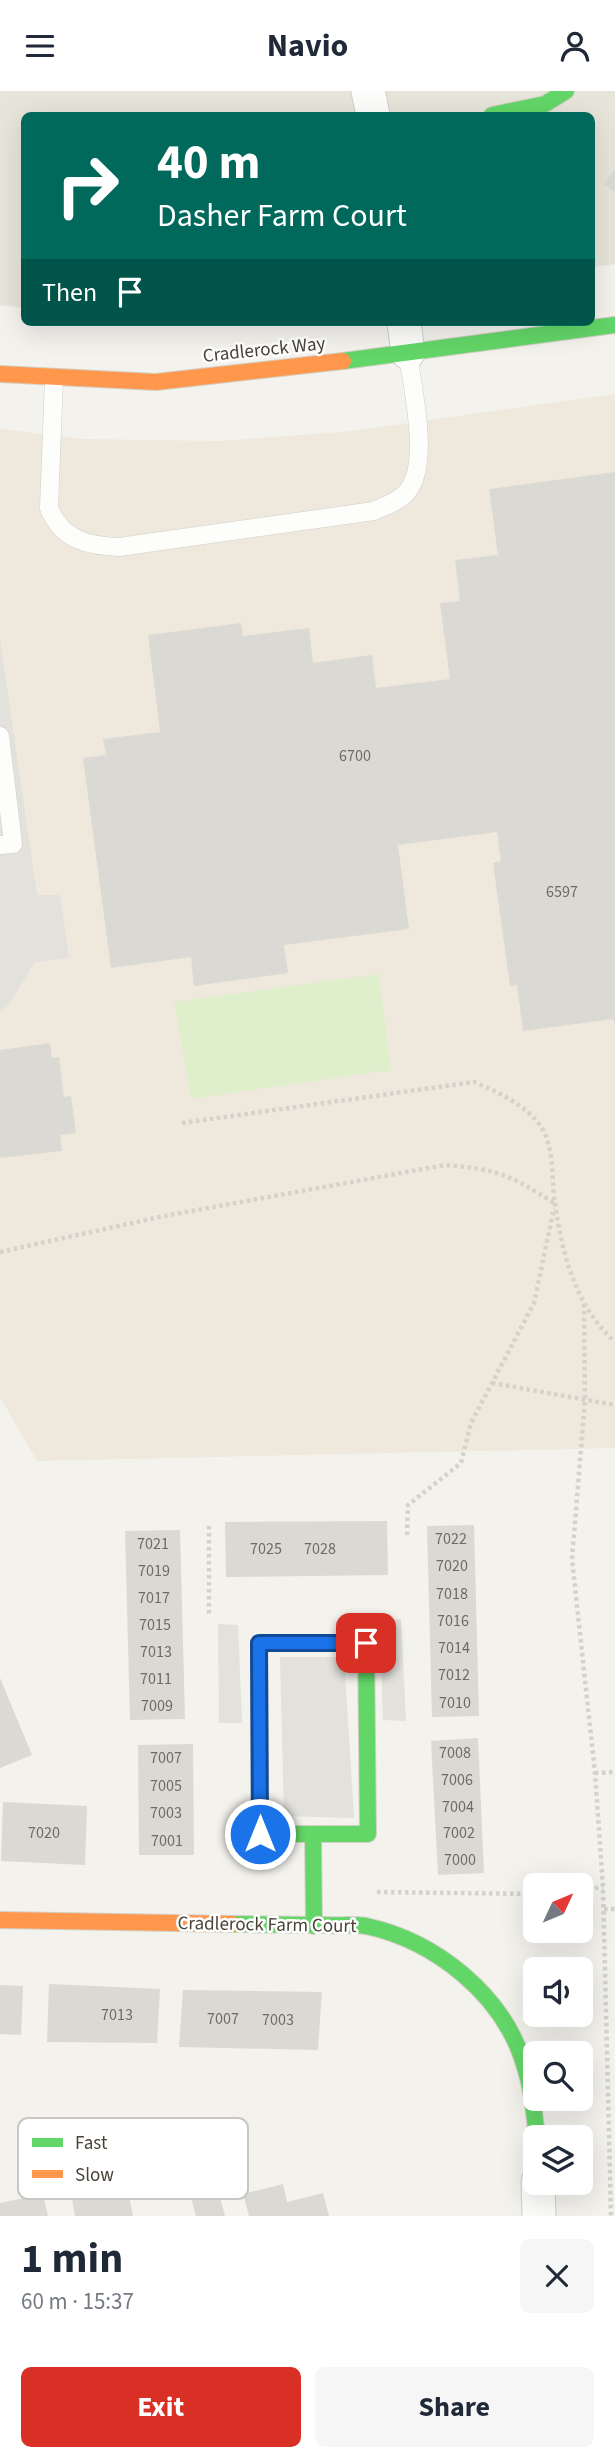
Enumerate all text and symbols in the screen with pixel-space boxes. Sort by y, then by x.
text: Navio [267,23,348,69]
icon: menu [21,27,59,65]
icon: person [556,27,594,65]
text: 40 m [157,128,261,198]
icon: right [42,140,133,231]
text: Dasher Farm Court [157,193,407,239]
icon: arrive [111,273,149,311]
text: Then [42,274,97,311]
street label: Cradlerock Way [201,330,327,370]
house number: 6700 [339,745,371,767]
house number: 6597 [546,881,578,903]
house number: 7022 [435,1528,467,1550]
house number: 7021 [137,1533,169,1555]
house number: 7025 [250,1538,282,1560]
house number: 7028 [304,1538,336,1560]
house number: 7020 [436,1555,468,1577]
house number: 7019 [138,1560,170,1582]
house number: 7018 [436,1583,468,1605]
house number: 7017 [138,1587,170,1609]
house number: 7016 [437,1610,469,1632]
pin [336,1613,396,1673]
house number: 7015 [139,1614,171,1636]
icon: arrive [347,1624,385,1662]
house number: 7014 [438,1637,470,1659]
house number: 7013 [140,1641,172,1663]
house number: 7012 [438,1664,470,1686]
house number: 7011 [140,1668,172,1690]
house number: 7010 [439,1692,471,1714]
house number: 7009 [141,1695,173,1717]
house number: 7008 [439,1742,471,1764]
house number: 7007 [150,1747,182,1769]
house number: 7006 [441,1769,473,1791]
house number: 7005 [150,1775,182,1797]
house number: 7004 [442,1796,474,1818]
position arrow [223,1797,297,1871]
house number: 7003 [150,1802,182,1824]
house number: 7020 [28,1822,60,1844]
house number: 7002 [443,1822,475,1844]
house number: 7001 [151,1830,183,1852]
house number: 7000 [444,1849,476,1871]
north arrow [523,1873,593,1943]
map controls [523,1873,593,2195]
street label: Cradlerock Farm Court [177,1910,357,1940]
button: sound [523,1957,593,2027]
house number: 7013 [101,2004,133,2026]
house number: 7007 [207,2008,239,2030]
house number: 7003 [262,2009,294,2031]
button: search [523,2041,593,2111]
legend [18,2118,248,2199]
button: layers [523,2125,593,2195]
text: Fast [75,2130,108,2157]
text: Slow [75,2162,114,2189]
text: 1 min [21,2229,123,2289]
button: close [520,2239,594,2313]
text: 60 m · 15:37 [21,2285,134,2318]
button: Exit [21,2367,301,2447]
button: Share [315,2367,594,2447]

